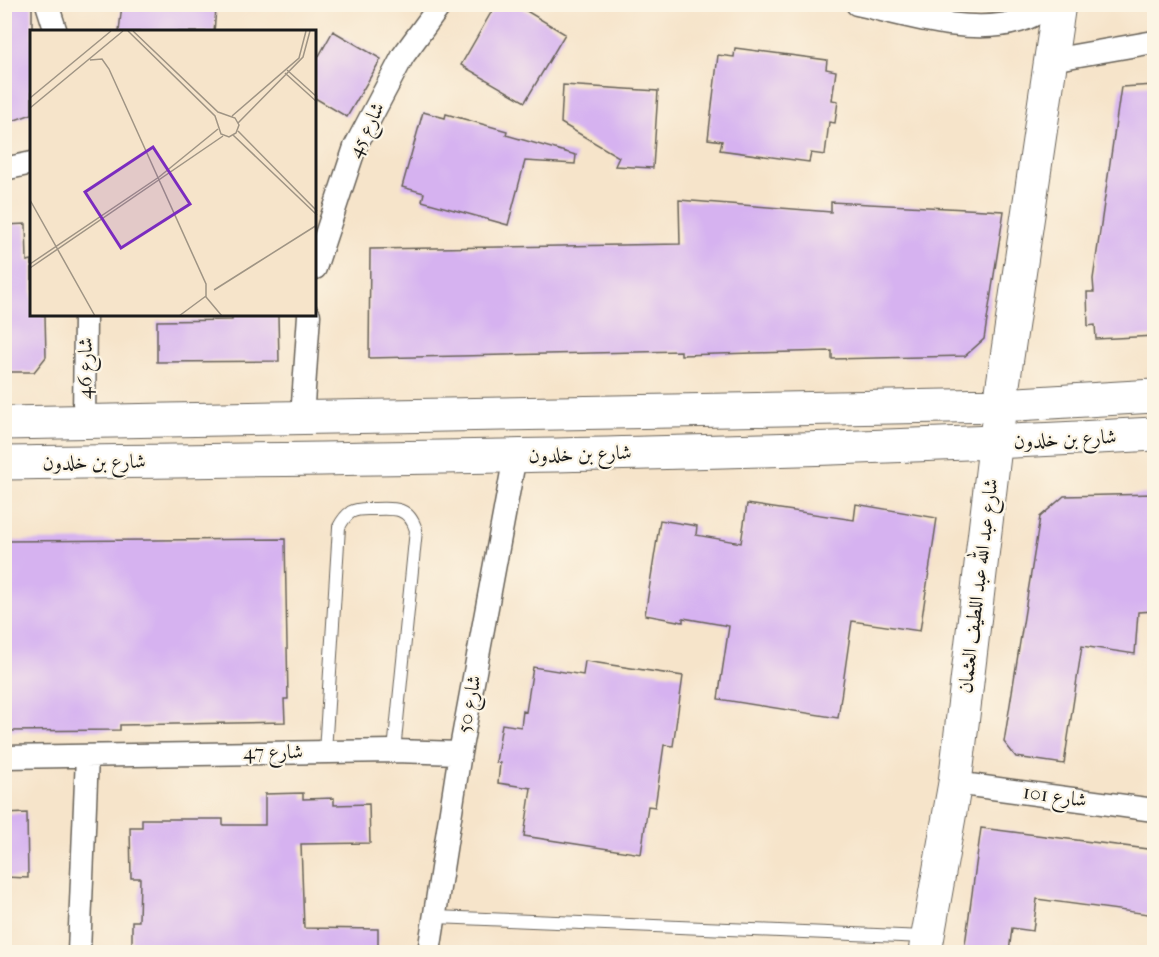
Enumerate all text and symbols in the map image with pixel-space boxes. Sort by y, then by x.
inset map [30,30,316,316]
street label: شارع 45 [343,98,395,164]
street label: شارع 46 [73,337,103,399]
street label: شارع بن خلدون [1013,425,1117,459]
street label: شارع بن خلدون [528,441,632,473]
street label: شارع بن خلدون [42,450,146,480]
street label: شارع عبد الله عبد اللطيف العثمان [949,477,1009,695]
street label: شارع 50 [452,673,492,736]
street label: شارع 47 [243,740,303,770]
street label: شارع 101 [1021,780,1088,818]

